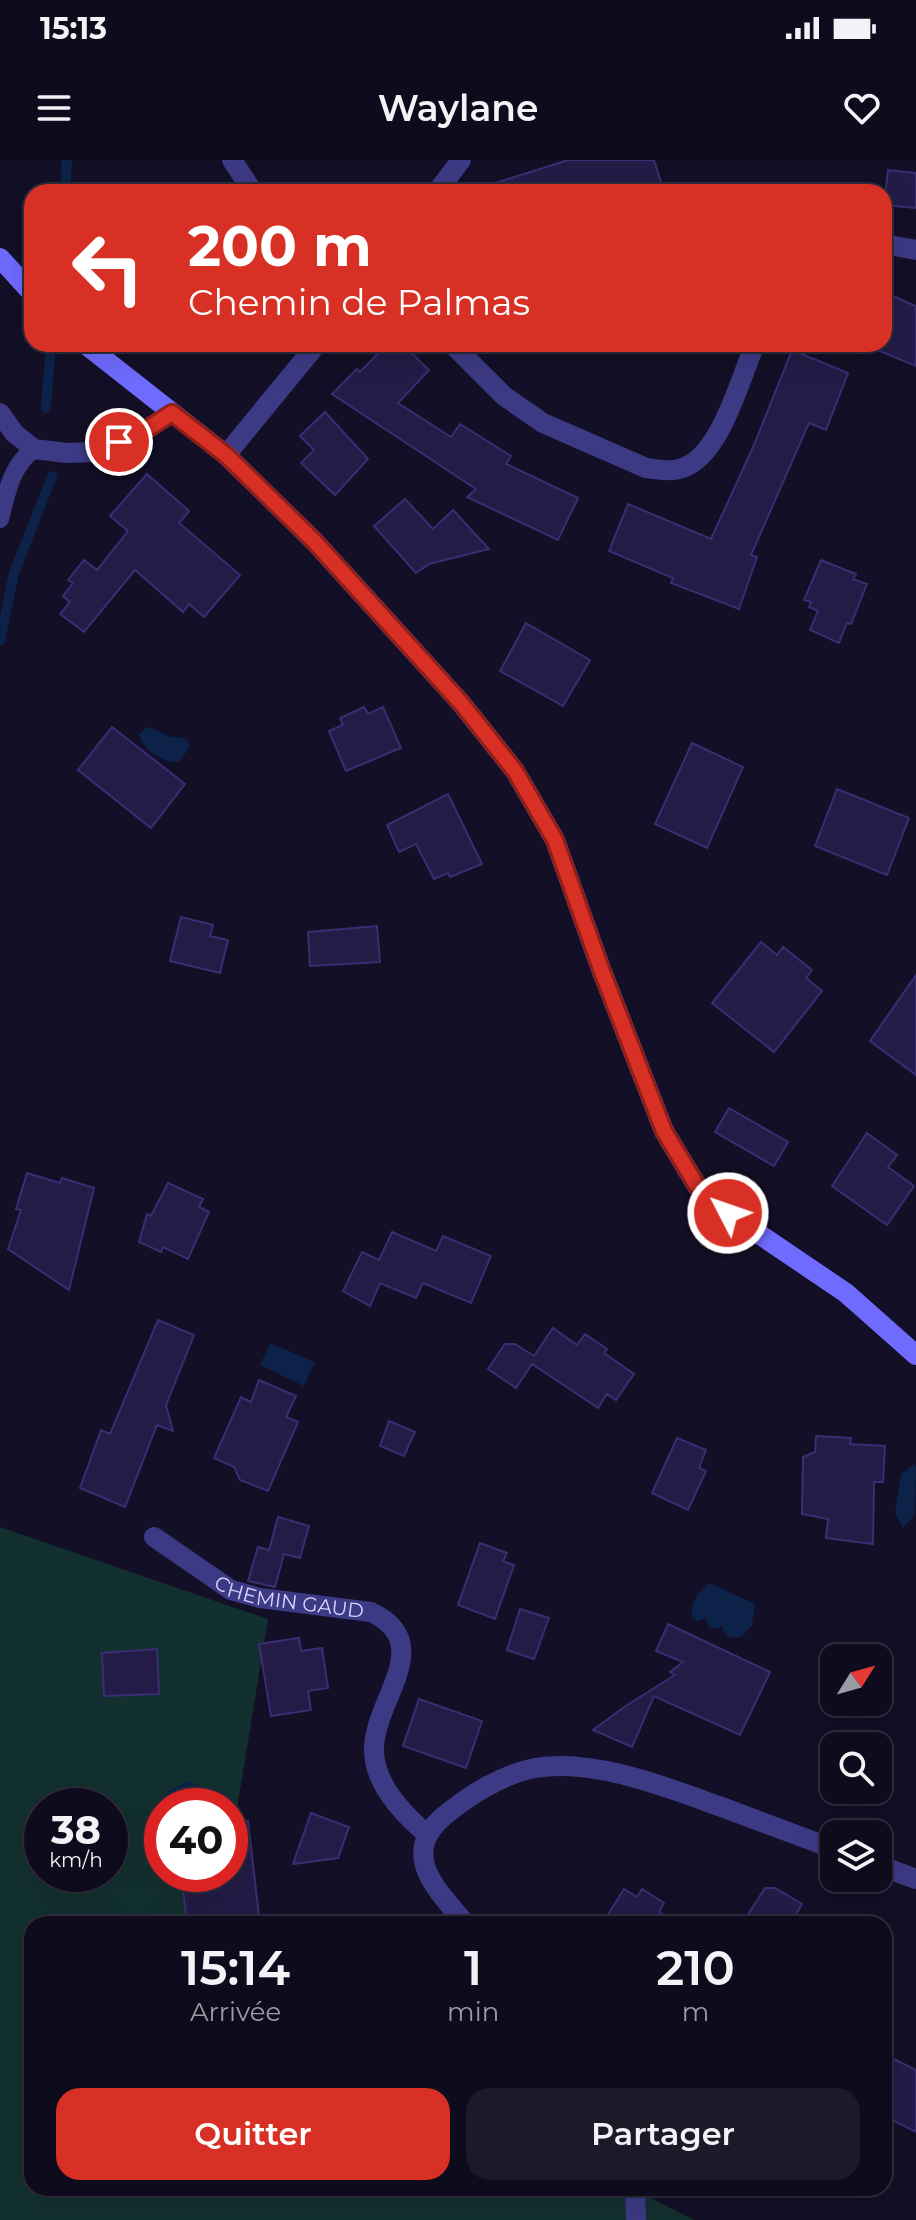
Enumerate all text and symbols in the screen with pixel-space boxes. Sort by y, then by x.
text: 15:13 [40,10,107,47]
icon: menu [32,86,76,130]
text: Waylane [378,86,538,130]
icon: heart [840,86,884,130]
text: 200 m [188,212,372,280]
icon: left [56,216,160,320]
text: Chemin de Palmas [188,280,530,324]
pin [85,408,153,476]
icon: arrive [97,420,141,464]
position arrow [686,1171,770,1255]
street label: CHEMIN GAUD [210,1570,365,1623]
north arrow [820,1644,892,1716]
map controls [820,1644,892,1892]
button: search [820,1732,892,1804]
speed limit sign: 40 [144,1788,248,1892]
text: 38 [51,1805,101,1854]
button: layers [820,1820,892,1892]
text: km/h [49,1848,103,1872]
text: 15:14 [181,1939,290,1997]
text: 1 [464,1939,482,1997]
text: 210 [656,1939,735,1997]
text: Arrivée [190,1996,281,2028]
text: min [447,1996,499,2028]
text: m [682,1996,709,2028]
button: Quitter [56,2088,450,2180]
button: Partager [466,2088,860,2180]

